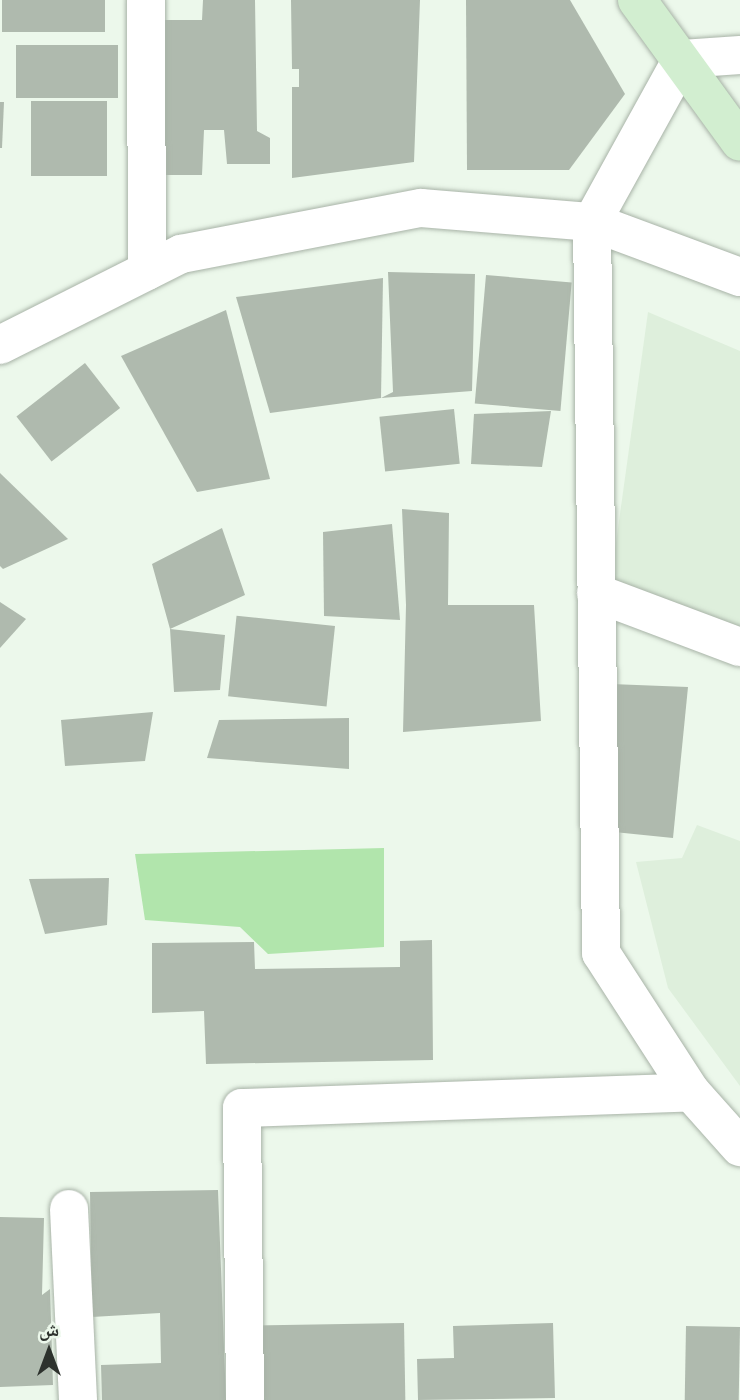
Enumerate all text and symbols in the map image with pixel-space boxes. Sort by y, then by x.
north arrow [14,1316,84,1386]
text: ش [39,1317,59,1342]

